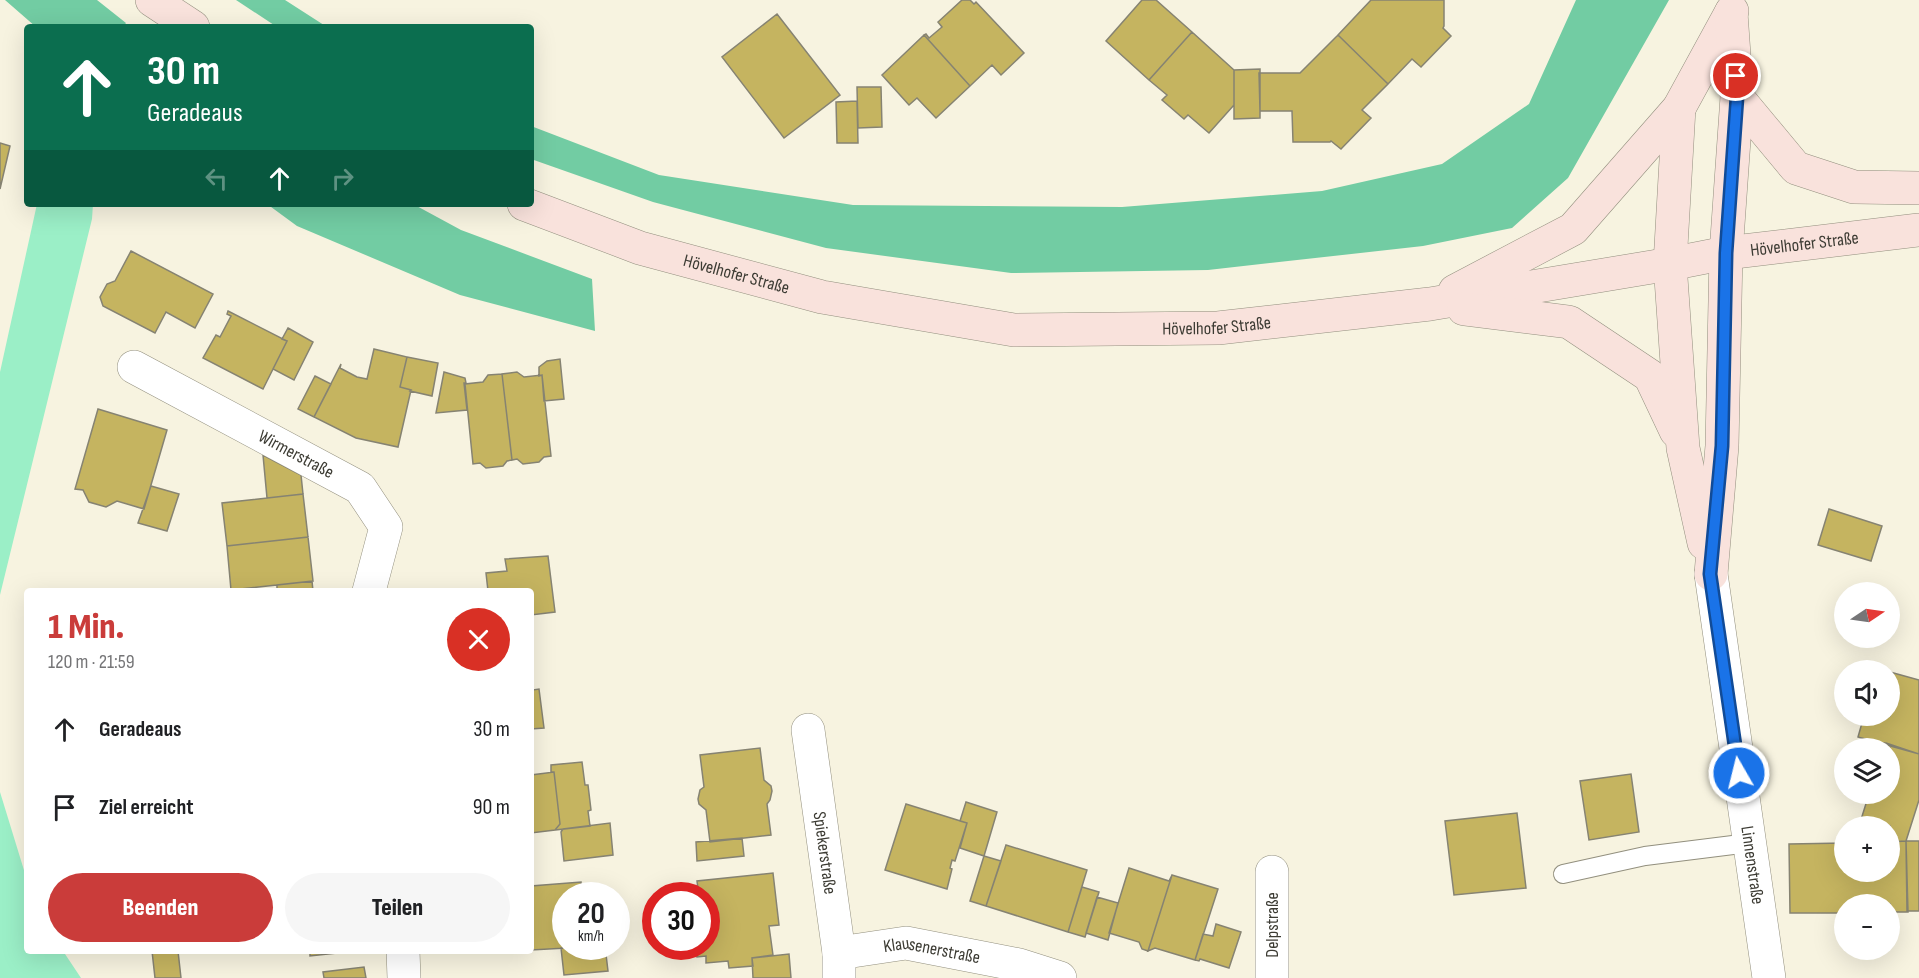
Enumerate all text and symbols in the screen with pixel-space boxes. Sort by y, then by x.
text: 30 m [147,46,220,97]
icon: ahead [48,48,126,126]
pin [1710,50,1761,101]
icon: arrive [1719,59,1752,92]
text: Geradeaus [147,97,243,129]
icon: left [200,162,233,195]
icon: ahead [263,162,296,195]
icon: right [326,162,359,195]
street label: Hövelhofer Straße [1749,227,1860,261]
street label: Hövelhofer Straße [681,250,792,298]
street label: Hövelhofer Straße [1162,312,1272,339]
street label: Wirmerstraße [255,425,338,483]
north arrow [1834,582,1900,648]
map controls [1834,582,1900,960]
text: 1 Min. [48,606,124,649]
button: close [447,608,510,671]
text: 120 m · 21:59 [48,650,135,674]
button: sound [1834,660,1900,726]
icon: ahead [48,713,81,746]
text: Geradeaus [99,716,182,743]
text: 30 m [473,716,510,743]
button: layers [1834,738,1900,804]
position arrow [1707,741,1771,805]
icon: arrive [48,791,81,824]
text: Ziel erreicht [99,794,194,821]
text: 90 m [473,794,510,821]
street label: Spiekerstraße [809,810,841,895]
button: + [1834,816,1900,882]
street label: Linnenstraße [1737,824,1769,906]
button: Beenden [48,873,273,942]
button: Teilen [285,873,510,942]
speed limit sign: 30 [642,882,720,960]
street label: Delpstraße [1262,892,1283,958]
button: − [1834,894,1900,960]
text: 20 [577,896,605,932]
text: km/h [578,927,604,946]
street label: Klausenerstraße [882,932,982,968]

